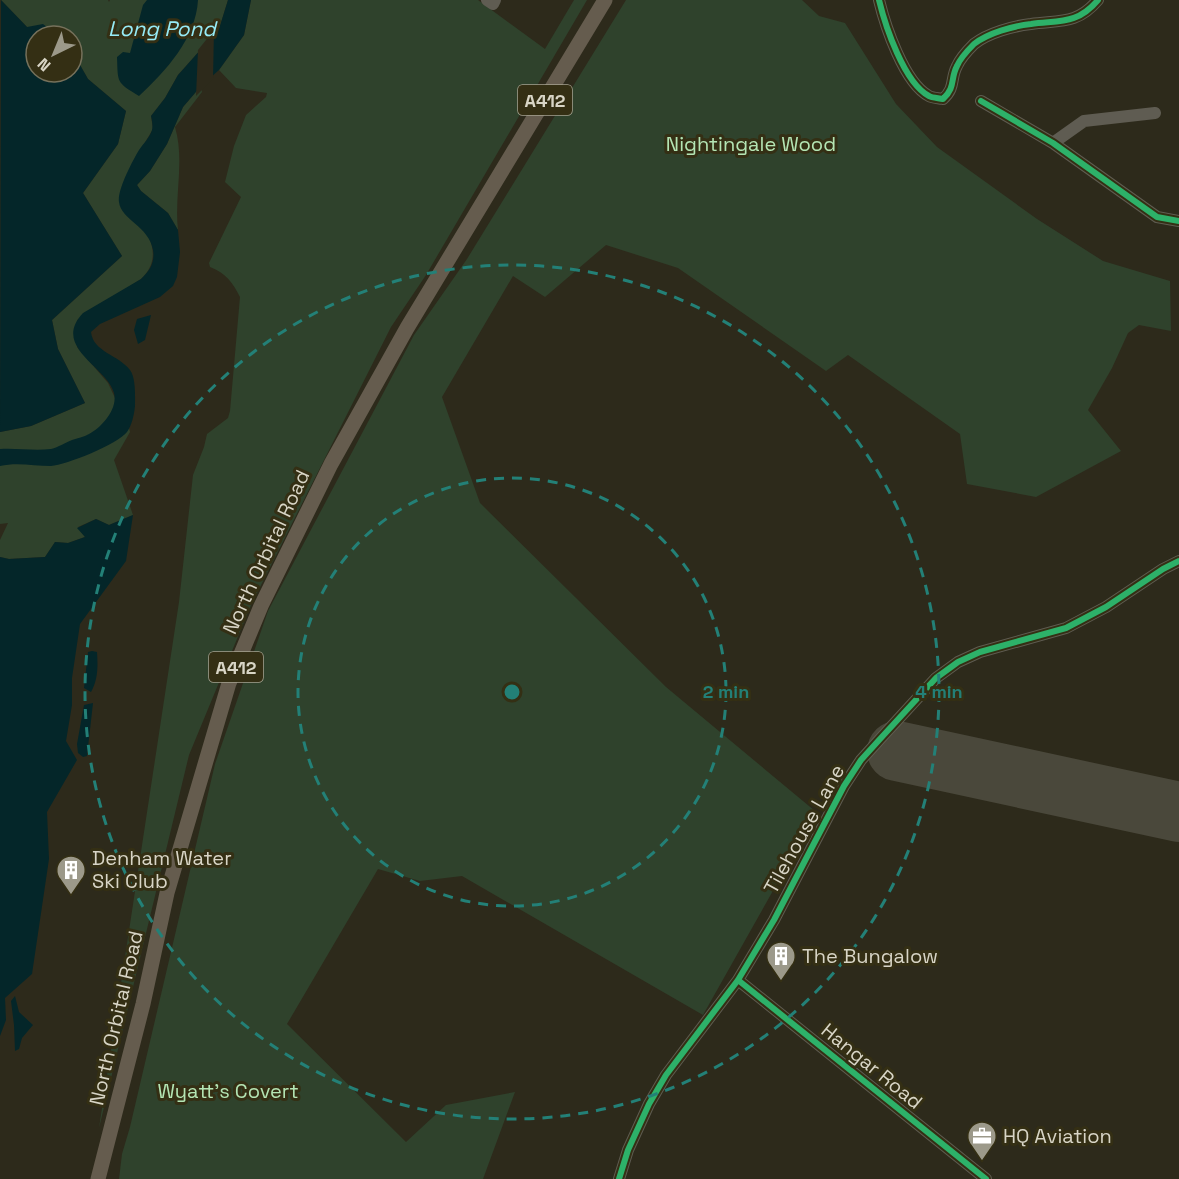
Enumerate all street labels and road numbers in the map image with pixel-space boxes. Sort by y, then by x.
road number: A412 [518,85,572,115]
street label: North Orbital Road [217,466,315,638]
road number: A412 [209,652,263,682]
street label: Tilehouse Lane [758,760,850,898]
street label: North Orbital Road [83,928,149,1108]
street label: Hangar Road [816,1017,928,1115]

